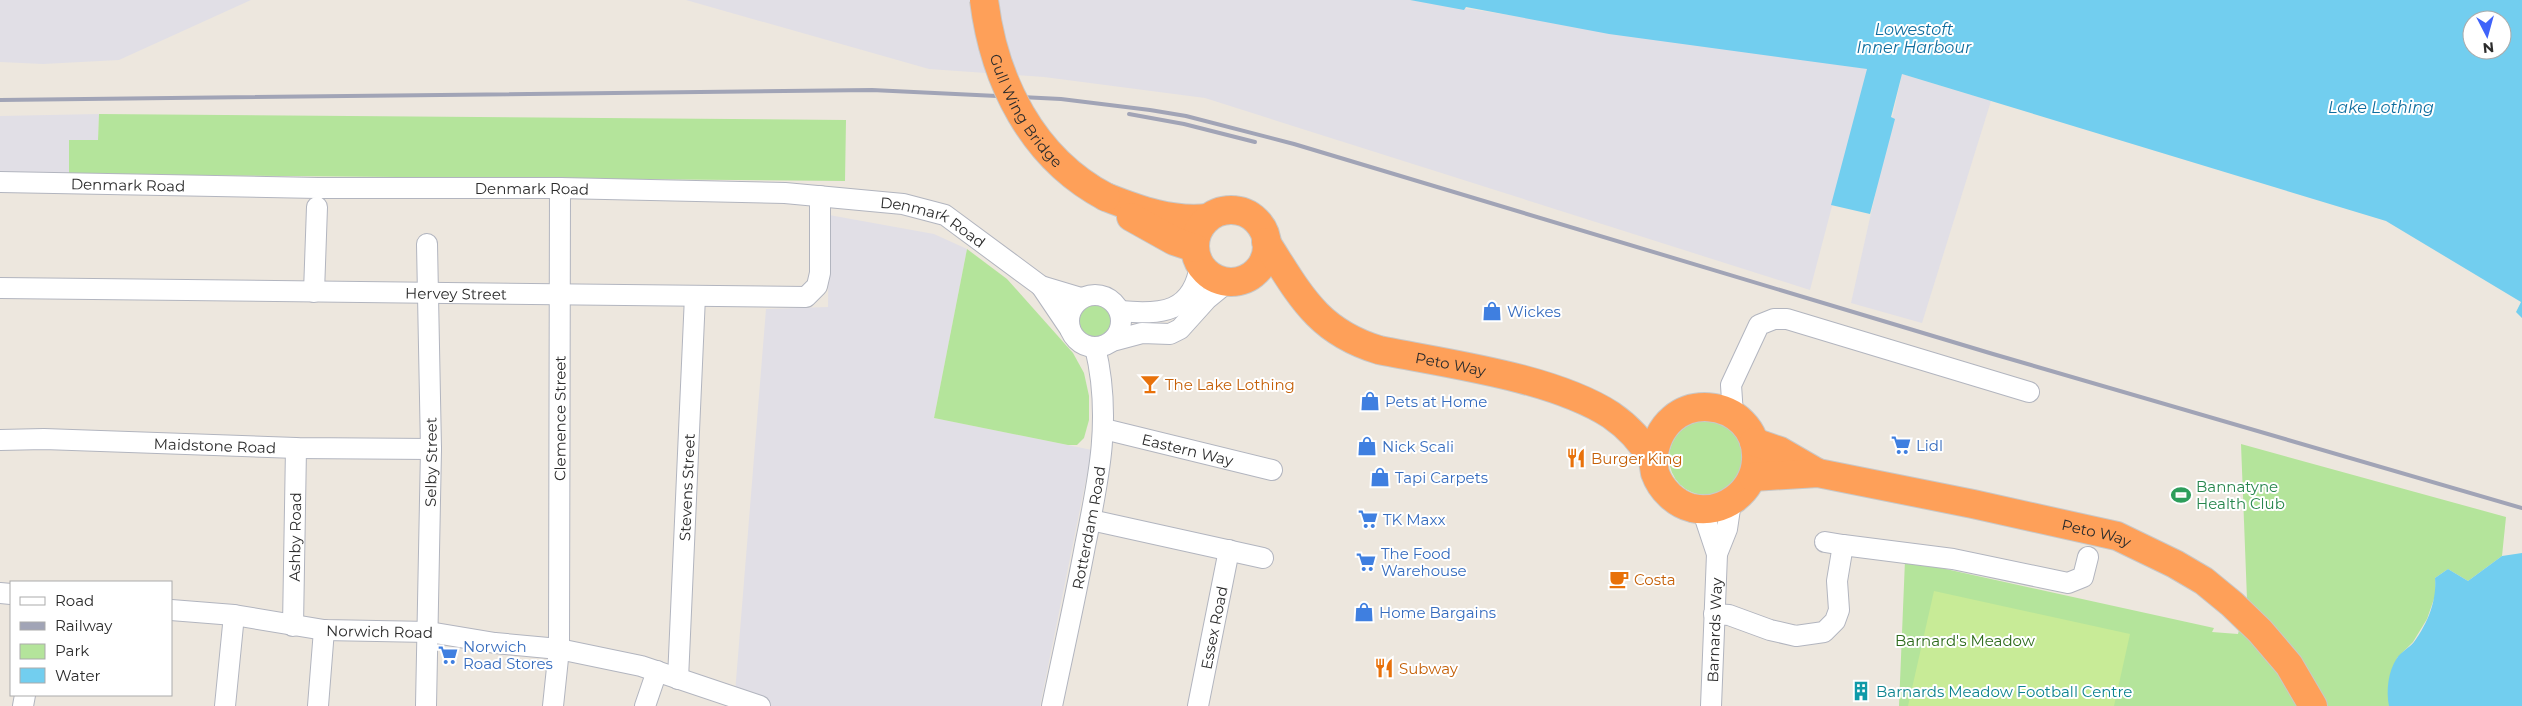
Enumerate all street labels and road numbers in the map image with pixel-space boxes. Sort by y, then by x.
street label: Gull Wing Bridge [986,51,1067,171]
street label: Denmark Road [71,174,185,195]
street label: Denmark Road [475,179,589,198]
street label: Denmark Road [879,192,989,251]
street label: Hervey Street [405,283,507,303]
street label: Peto Way [1414,348,1489,380]
street label: Clemence Street [550,356,569,481]
street label: Selby Street [420,417,441,507]
street label: Eastern Way [1140,429,1236,470]
street label: Maidstone Road [153,433,276,457]
street label: Stevens Street [675,433,698,541]
street label: Rotterdam Road [1067,465,1109,591]
street label: Ashby Road [284,492,305,582]
street label: Peto Way [2060,514,2135,551]
street label: Barnards Way [1702,576,1726,683]
street label: Essex Road [1196,584,1231,671]
street label: Norwich Road [326,621,433,642]

